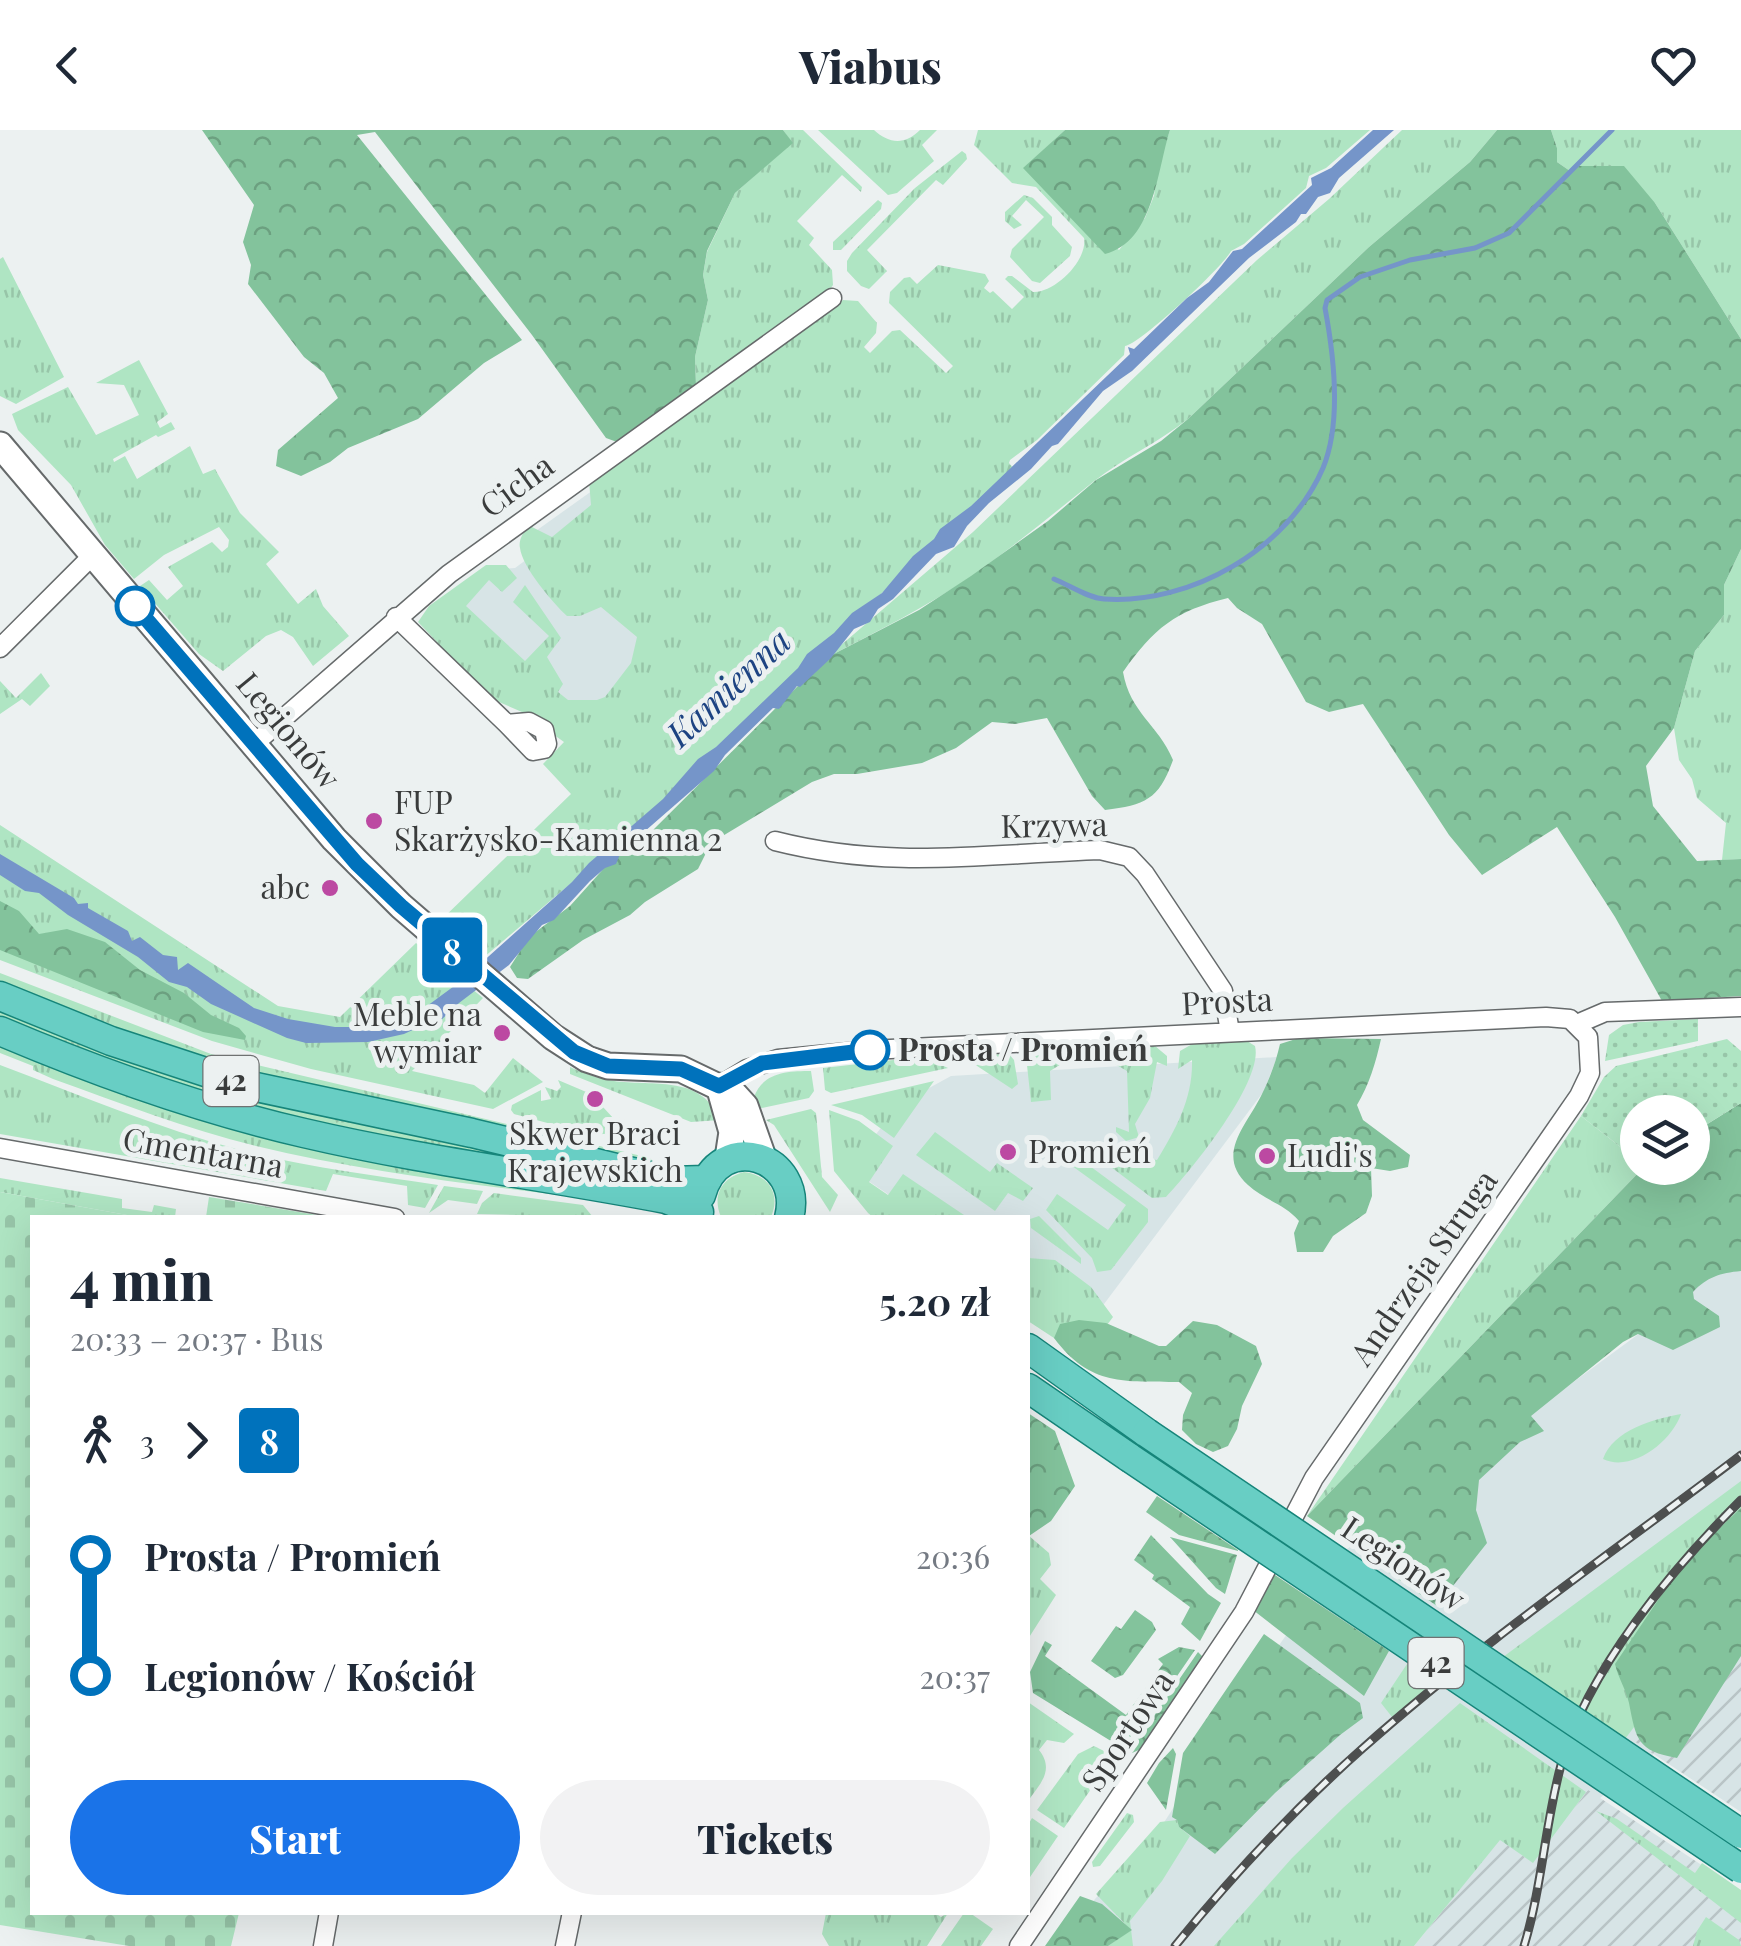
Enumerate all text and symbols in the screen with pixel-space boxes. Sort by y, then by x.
text: Viabus [799,35,942,95]
icon: back [40,38,95,93]
icon: heart [1646,38,1701,93]
street label: Cicha [470,443,561,525]
unlabelled marker [116,587,154,625]
water label: Kamienna [653,616,800,757]
street label: Legionów [228,662,352,797]
place label: FUP Skarżysko-Kamienna 2 [394,779,722,859]
street label: Krzywa [1000,801,1108,846]
marker: FUP Skarżysko-Kamienna 2 [363,810,385,832]
place label: abc [260,864,310,907]
marker: abc [319,877,341,899]
line badge: 8 [420,918,484,982]
text: 8 [442,927,462,974]
street label: Prosta [1180,976,1274,1023]
place label: Meble na wymiar [353,991,482,1071]
marker: Meble na wymiar [491,1022,513,1044]
place label: Prosta / Promień [898,1026,1148,1069]
marker: Prosta / Promień [851,1031,889,1069]
road number: 42 [204,1056,258,1106]
marker: Skwer Braci Krajewskich [584,1088,606,1110]
map controls [1620,1095,1710,1185]
button: layers [1620,1095,1710,1185]
place label: Skwer Braci Krajewskich [507,1110,683,1190]
street label: Cmentarna [120,1115,287,1186]
place label: Promień [1028,1128,1151,1171]
place label: Ludi's [1287,1132,1373,1175]
marker: Promień [997,1141,1019,1163]
marker: Ludi's [1256,1145,1278,1167]
street label: Andrzeja Struga [1338,1160,1505,1374]
text: 4 min [70,1241,213,1315]
text: 5.20 zł [879,1275,990,1326]
text: 20:33 – 20:37 · Bus [70,1316,323,1359]
icon: walk [70,1413,125,1468]
icon: forward [169,1413,224,1468]
text: 8 [259,1417,279,1464]
text: 3 [140,1419,154,1462]
street label: Legionów [1334,1505,1475,1619]
text: Prosta / Promień [144,1530,441,1581]
text: 20:36 [916,1534,990,1577]
road number: 42 [1408,1638,1464,1688]
text: Legionów / Kościół [144,1650,475,1701]
text: 20:37 [920,1654,990,1697]
street label: Sportowa [1070,1661,1182,1798]
button: Start [70,1780,520,1895]
button: Tickets [540,1780,990,1895]

